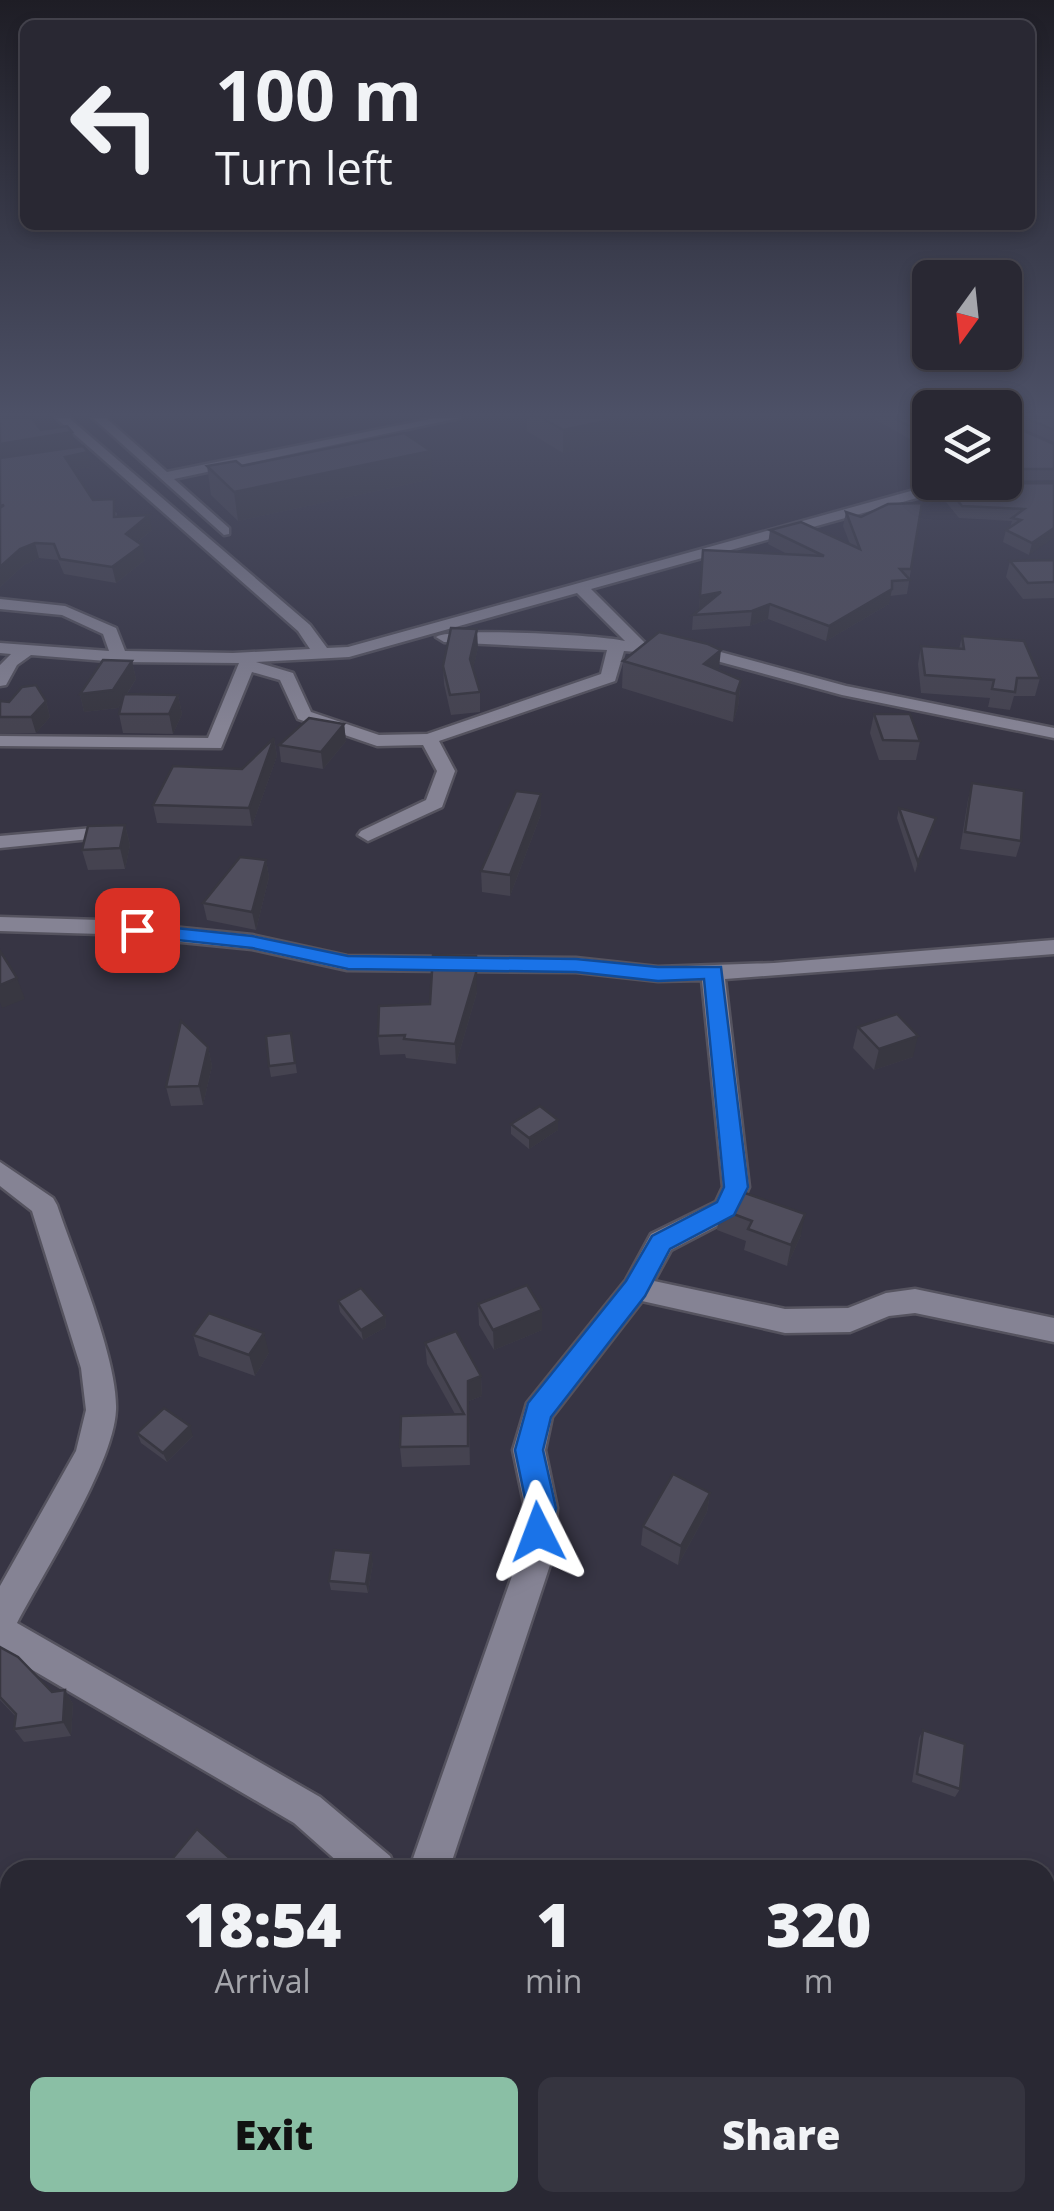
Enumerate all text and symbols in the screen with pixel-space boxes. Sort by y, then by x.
text: 100 m [215,46,422,142]
icon: left [50,60,180,190]
text: Turn left [215,137,393,198]
north arrow [912,260,1022,370]
map controls [912,260,1022,500]
button: layers [912,390,1022,500]
pin [95,888,180,973]
icon: arrive [110,903,165,958]
position arrow [486,1480,590,1584]
text: 18:54 [184,1883,342,1965]
text: 1 [536,1883,571,1965]
text: 320 [766,1883,871,1965]
text: Arrival [214,1959,311,2002]
text: min [525,1959,582,2002]
text: m [804,1959,833,2002]
button: Exit [30,2077,518,2192]
button: Share [538,2077,1025,2192]

